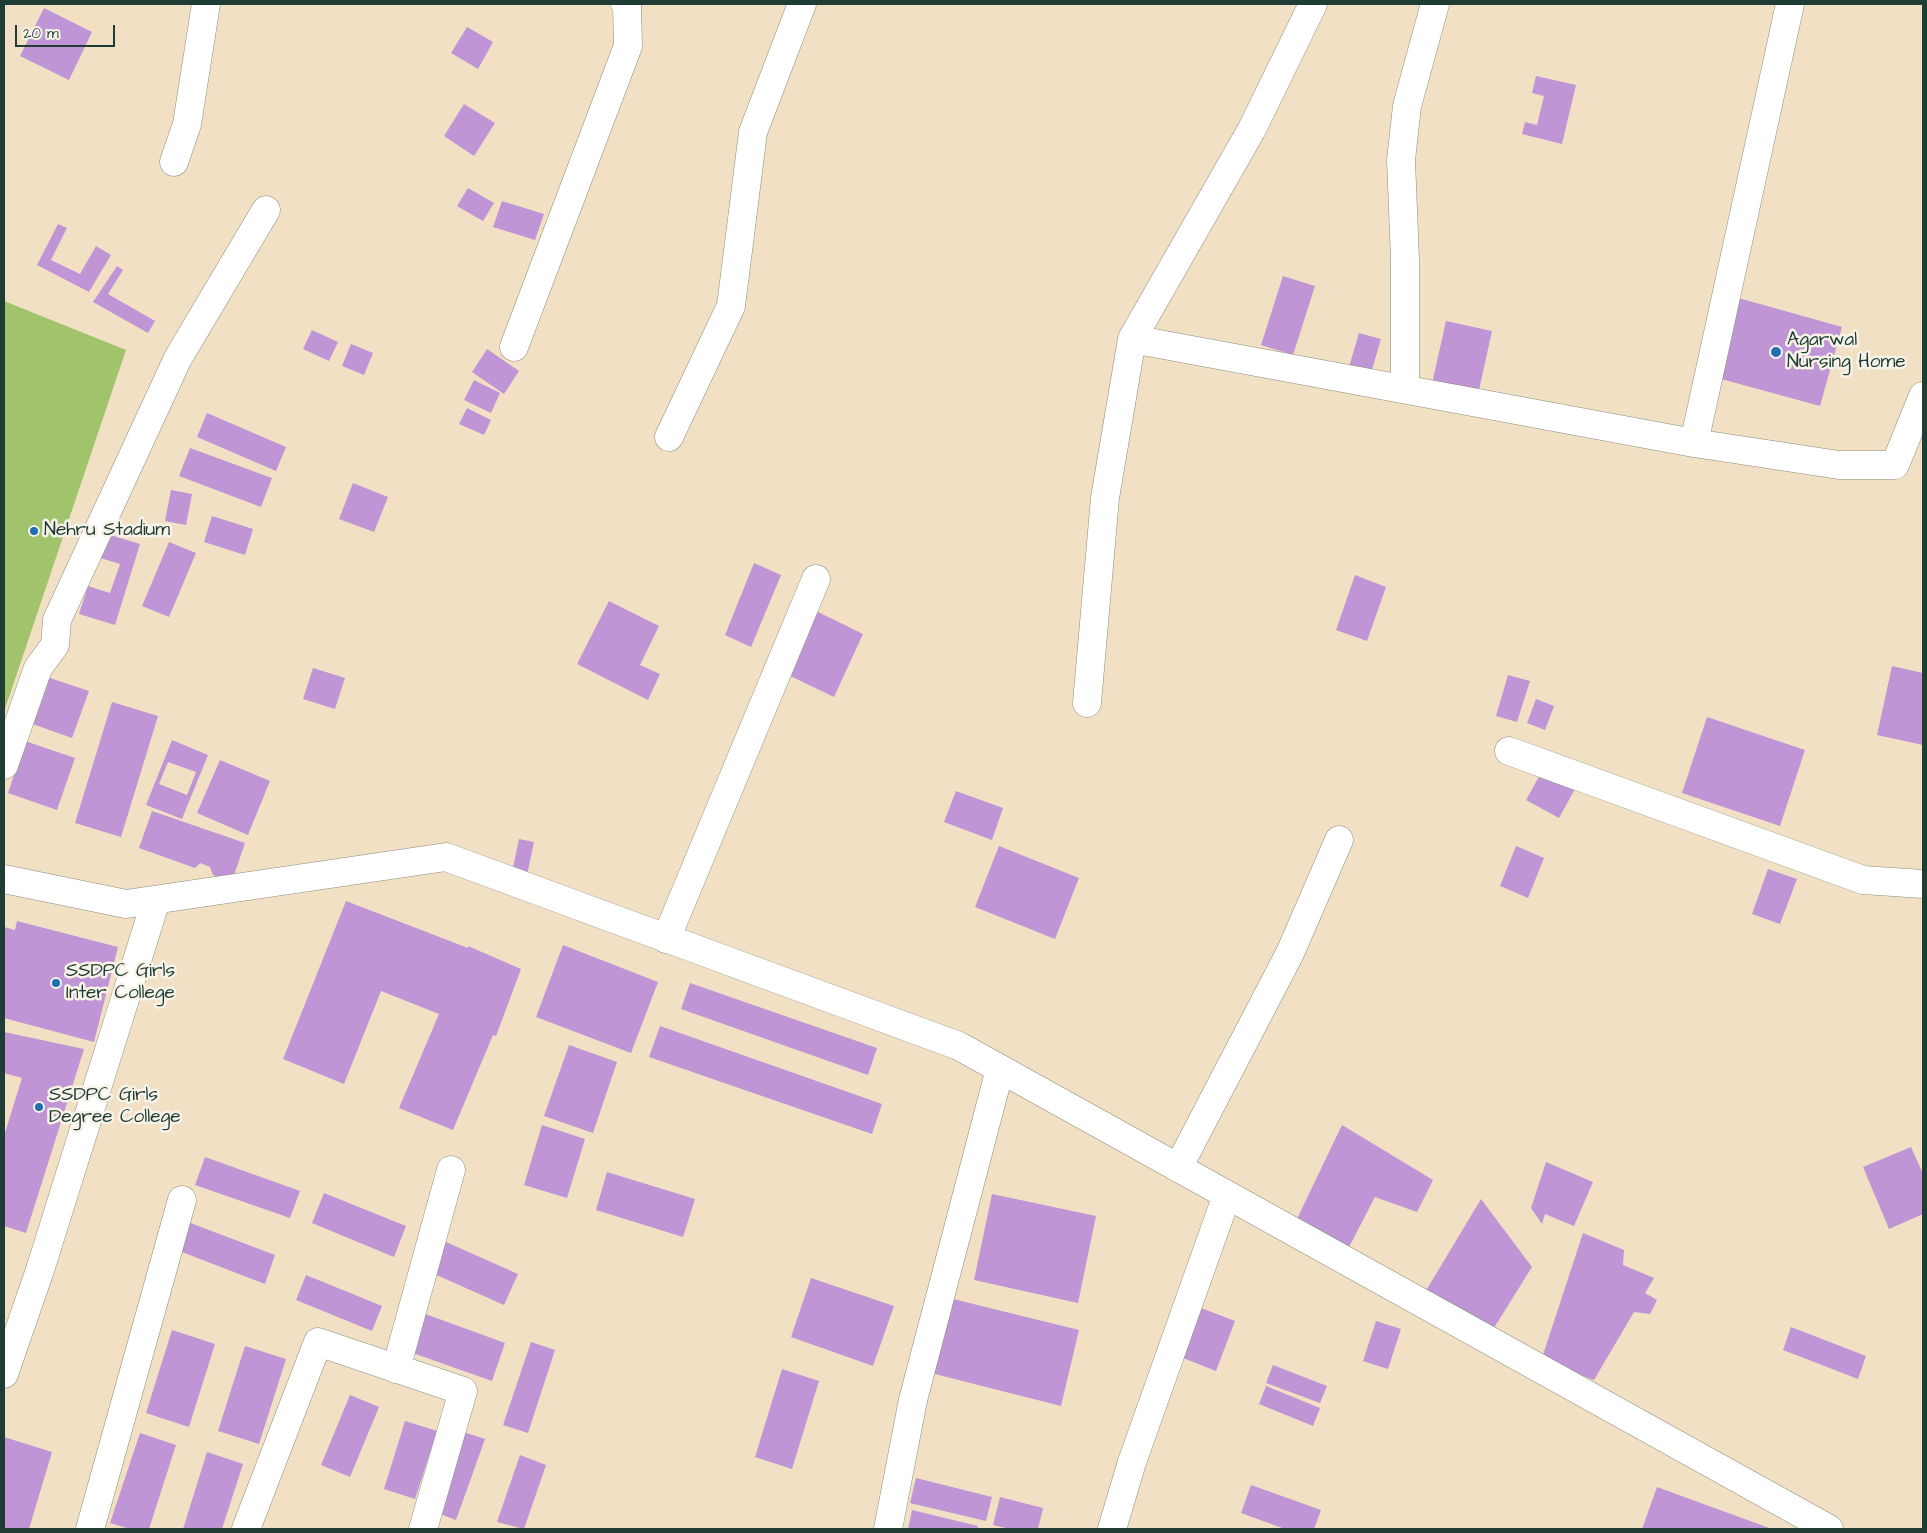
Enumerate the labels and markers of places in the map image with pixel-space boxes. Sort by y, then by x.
place label: Agarwal Nursing Home [1787,330,1906,374]
marker: Agarwal Nursing Home [1769,345,1783,359]
place label: Nehru Stadium [44,520,170,542]
marker: Nehru Stadium [28,525,40,537]
place label: SSDPC Girls Inter College [66,961,175,1005]
marker: SSDPC Girls Inter College [50,977,62,989]
place label: SSDPC Girls Degree College [49,1085,181,1129]
marker: SSDPC Girls Degree College [33,1101,45,1113]

